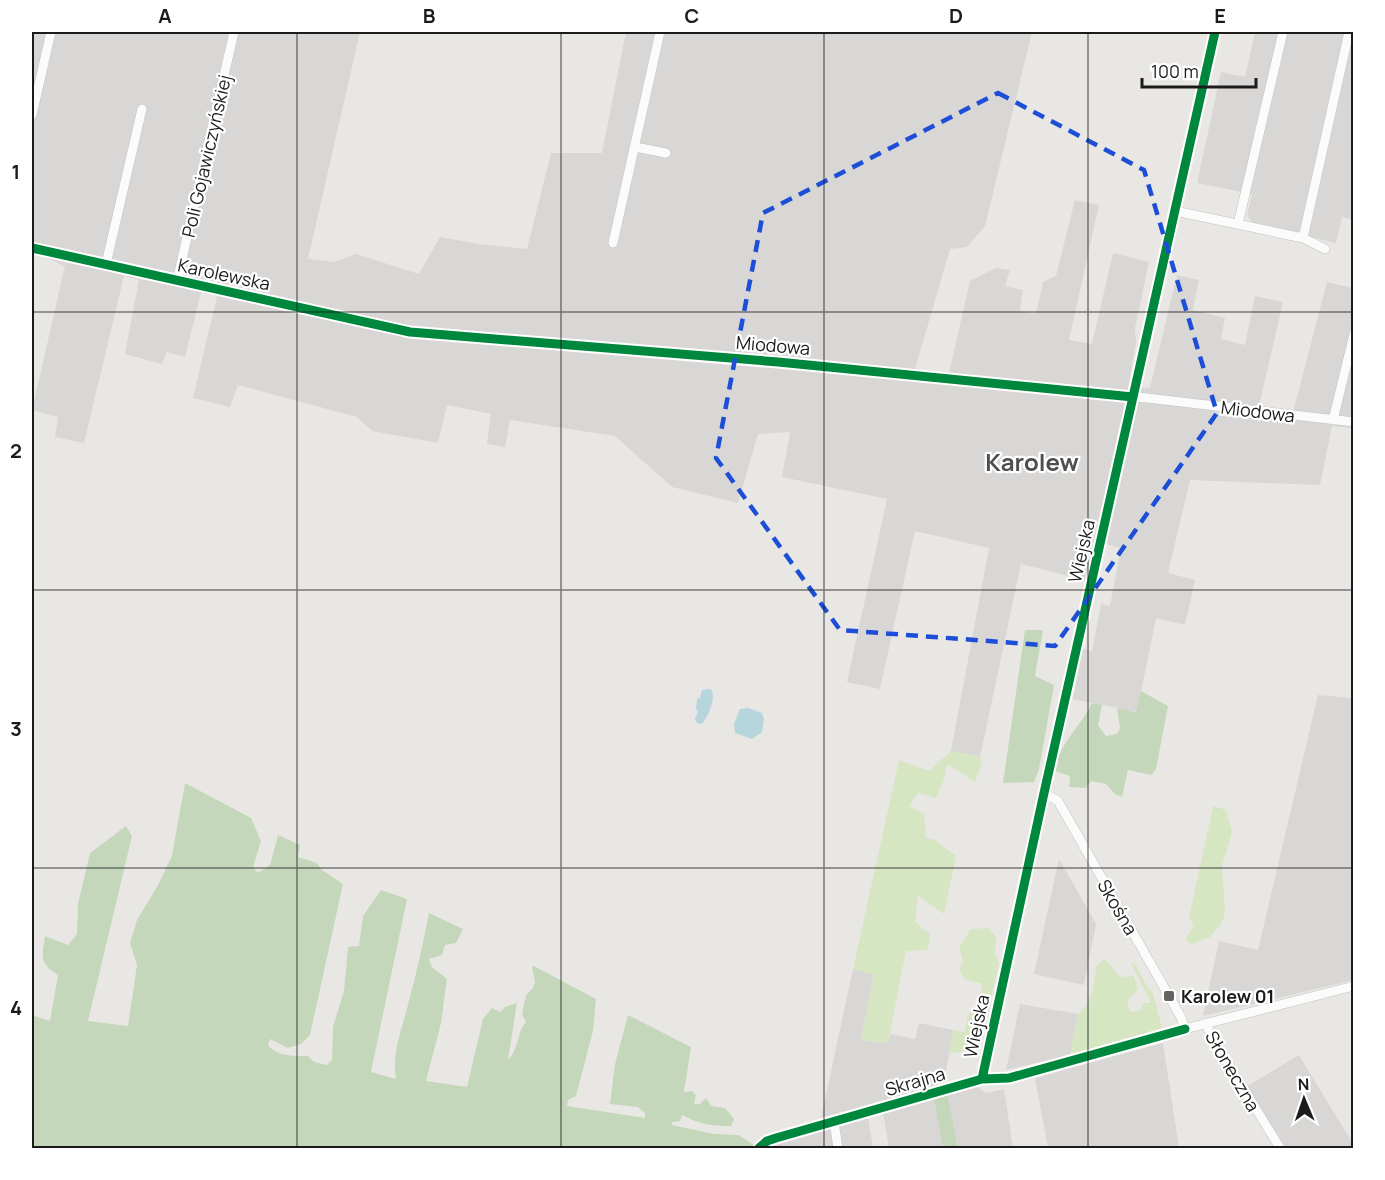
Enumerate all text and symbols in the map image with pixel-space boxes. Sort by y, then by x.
text: A [158,2,172,29]
text: B [423,2,436,29]
text: C [685,2,699,29]
text: D [949,2,963,29]
text: E [1214,2,1226,29]
scale bar [1142,51,1256,89]
text: 100 m [1151,59,1199,83]
street label: Poli Gojawiczyńskiej [176,72,236,240]
text: 1 [12,158,20,185]
street label: Karolewska [176,253,272,295]
street label: Miodowa [735,330,811,360]
street label: Miodowa [1220,395,1296,427]
text: 2 [10,437,22,464]
district label: Karolew [985,445,1079,478]
street label: Wiejska [1062,517,1100,585]
text: 3 [10,715,22,742]
street label: Skośna [1092,875,1144,939]
place label: Karolew 01 [1181,984,1274,1008]
marker: Karolew 01 [1162,989,1176,1003]
street label: Wiejska [958,992,994,1060]
text: 4 [10,994,22,1021]
street label: Słoneczna [1200,1026,1266,1116]
street label: Skrajna [882,1061,948,1101]
north arrow [1274,1069,1334,1129]
text: N [1297,1073,1310,1095]

